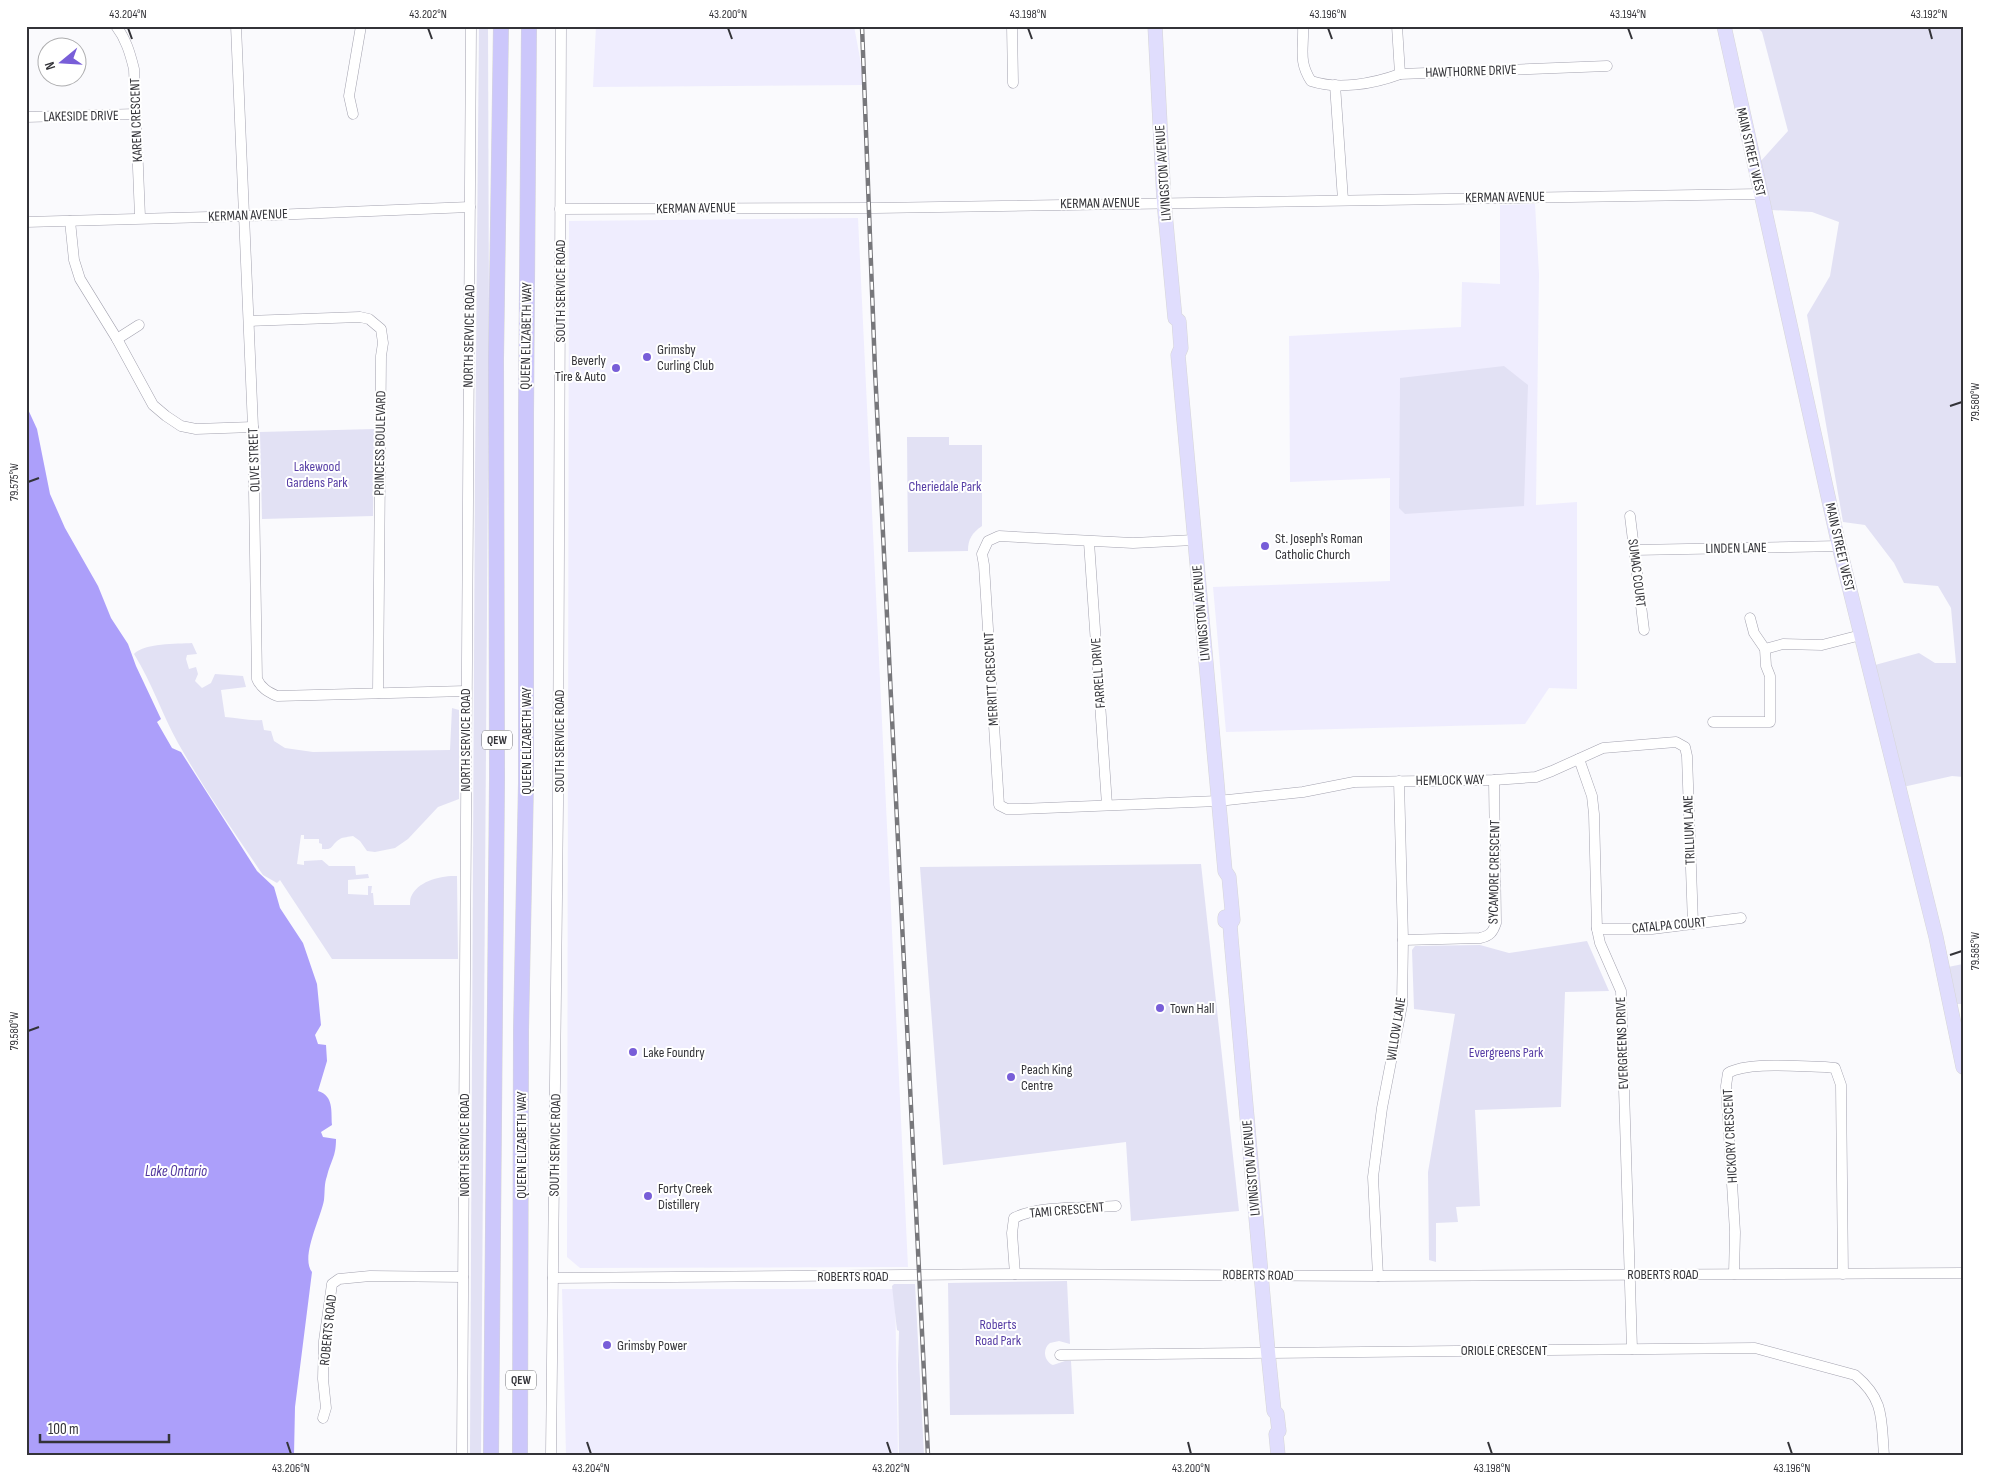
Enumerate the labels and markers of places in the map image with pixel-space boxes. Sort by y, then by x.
place label: Grimsby Curling Club [657,341,714,374]
marker: Grimsby Curling Club [641,351,653,363]
place label: Beverly Tire & Auto [555,352,607,385]
marker: Beverly Tire & Auto [610,362,622,374]
place label: St. Joseph's Roman Catholic Church [1275,530,1363,563]
marker: St. Joseph's Roman Catholic Church [1259,540,1271,552]
place label: Town Hall [1170,1000,1214,1017]
marker: Town Hall [1154,1002,1166,1014]
place label: Lake Foundry [643,1044,705,1061]
marker: Lake Foundry [627,1046,639,1058]
place label: Peach King Centre [1021,1061,1073,1094]
marker: Peach King Centre [1005,1071,1017,1083]
place label: Forty Creek Distillery [658,1180,713,1213]
marker: Forty Creek Distillery [642,1190,654,1202]
place label: Grimsby Power [617,1337,687,1354]
marker: Grimsby Power [601,1339,613,1351]

